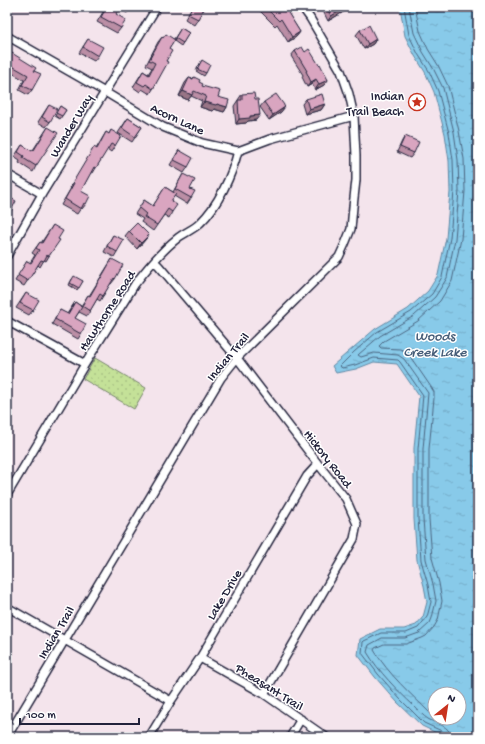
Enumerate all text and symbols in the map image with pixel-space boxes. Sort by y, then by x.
place label: Indian Trail Beach [345,90,405,120]
street label: Wander Way [47,91,97,161]
place icon: Indian Trail Beach [407,92,427,112]
street label: Acorn Lane [148,101,206,139]
street label: Hawthorne Road [77,267,140,354]
water label: Woods Creek Lake [404,329,467,362]
street label: Indian Trail [204,330,254,385]
street label: Hickory Road [300,427,355,493]
street label: Lake Drive [204,567,246,623]
street label: Indian Trail [36,604,79,662]
street label: Pheasant Trail [231,661,305,715]
north arrow [427,686,467,726]
text: N [445,692,457,706]
scale bar [20,700,139,726]
text: 100 m [25,709,56,723]

